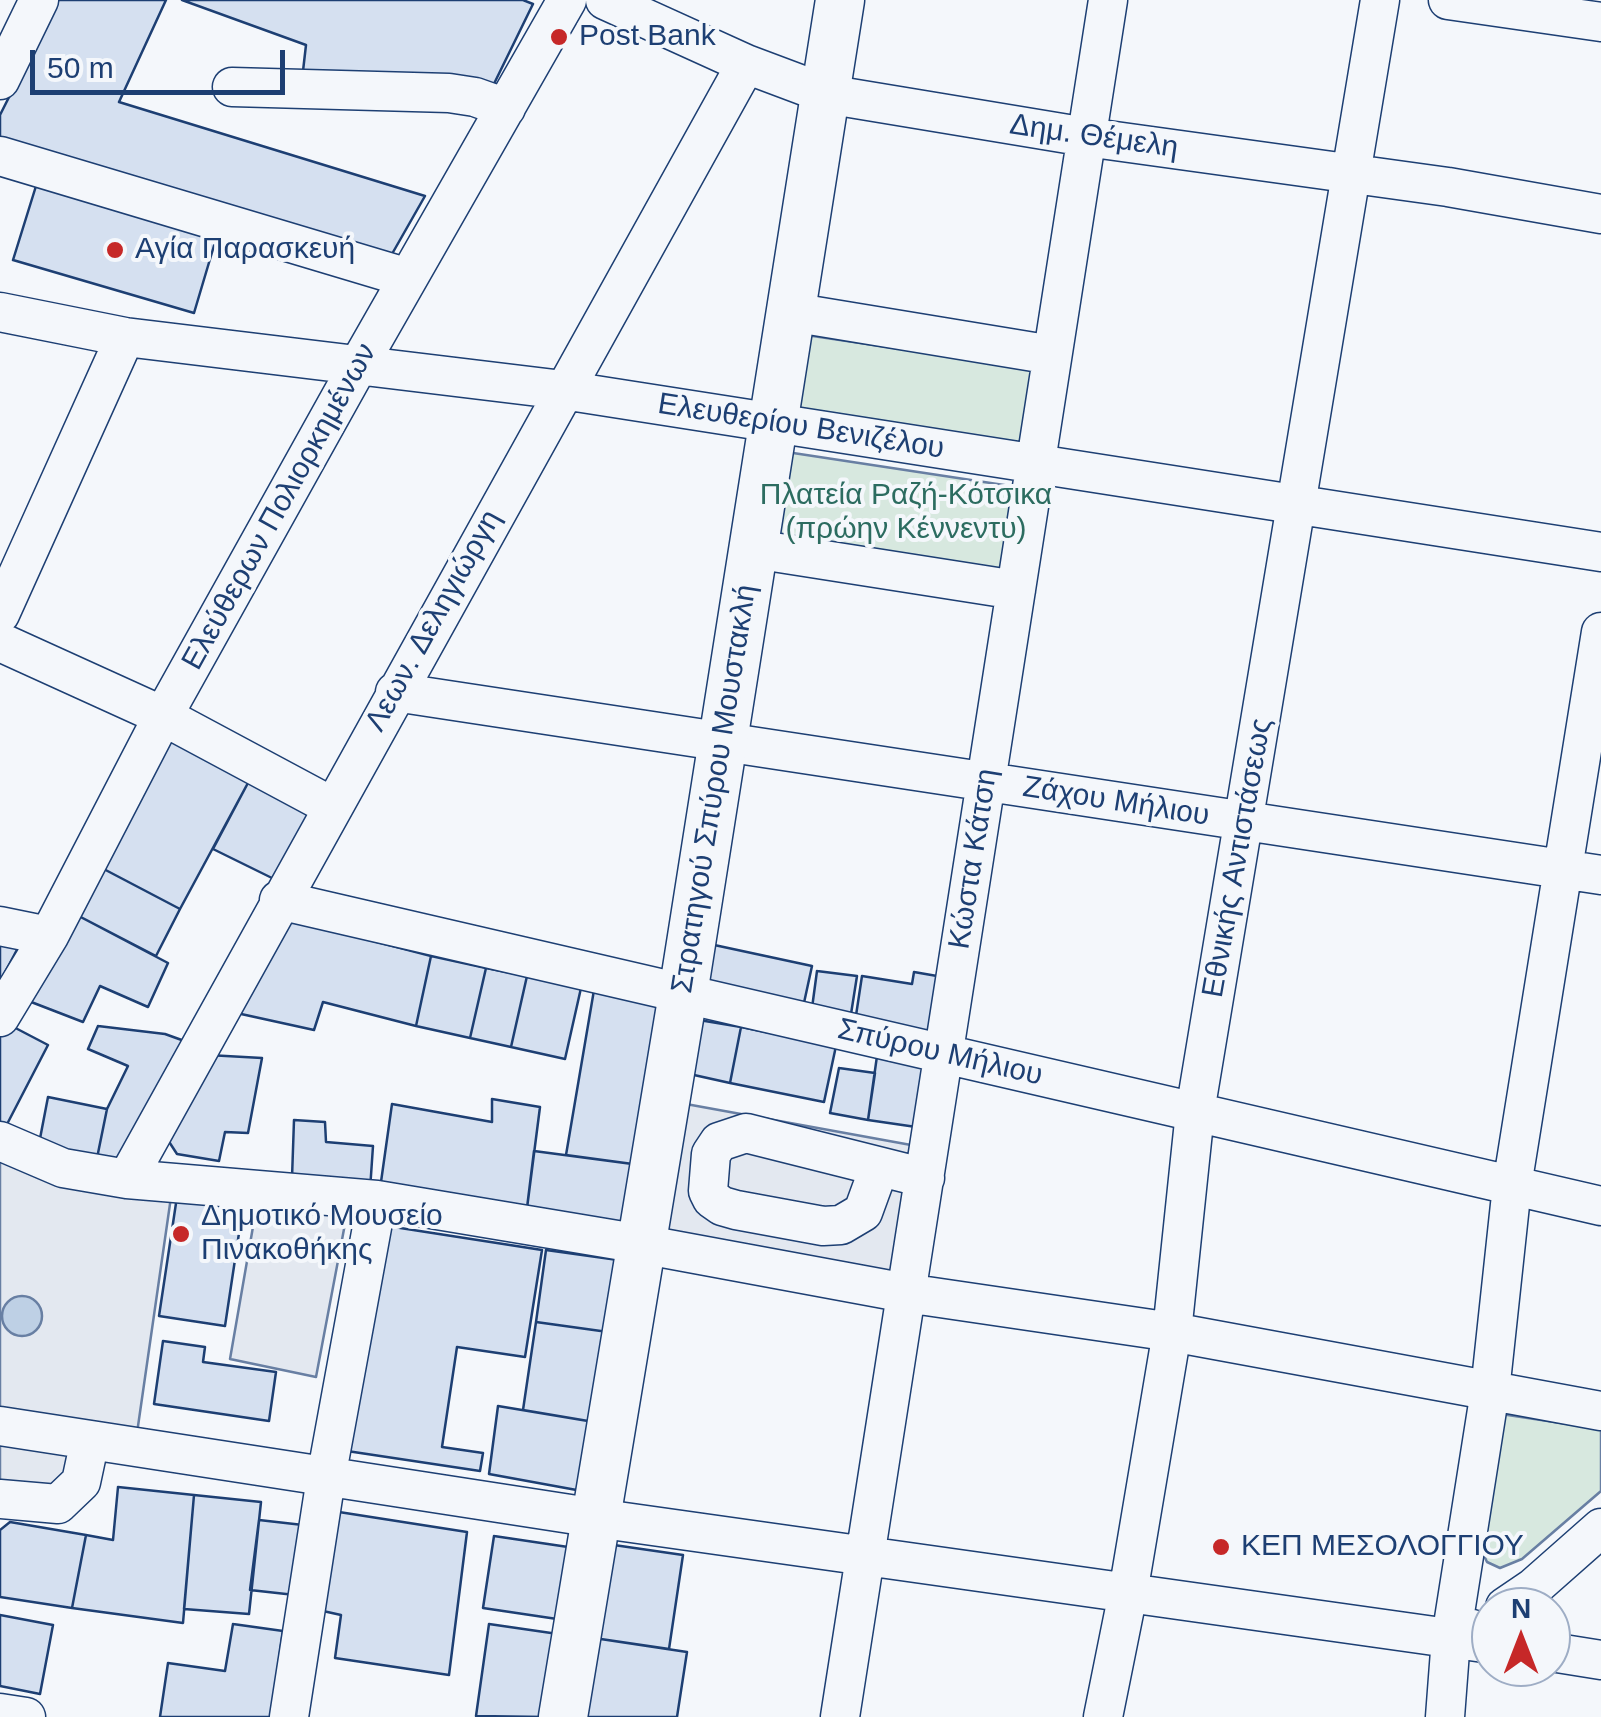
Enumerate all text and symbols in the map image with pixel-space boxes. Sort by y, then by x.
place label: Post Bank [579,19,716,55]
marker: Post Bank [548,26,570,48]
scale bar [35,30,290,92]
text: 50 m [47,51,114,84]
street label: Δημ. Θέμελη [1007,107,1181,167]
place label: Αγία Παρασκευή [135,232,355,268]
marker: Αγία Παρασκευή [104,239,126,261]
street label: Ελεύθερων Πολιορκημένων [175,338,385,676]
street label: Ελευθερίου Βενιζέλου [655,387,947,467]
park label: Πλατεία Ραζή-Κότσικα (πρώην Κέννεντυ) [760,478,1052,548]
street label: Λεων. Δεληγιώργη [358,504,510,738]
street label: Στρατηγού Σπύρου Μουστακλή [665,582,765,996]
street label: Εθνικής Αντιστάσεως [1196,716,1280,1000]
street label: Κώστα Κάτση [942,766,1006,952]
street label: Ζάχου Μήλιου [1020,769,1212,835]
street label: Σπύρου Μήλιου [834,1012,1046,1094]
place label: Δημοτικό Μουσείο Πινακοθήκης [201,1199,443,1270]
marker: Δημοτικό Μουσείο Πινακοθήκης [170,1223,192,1245]
place label: ΚΕΠ ΜΕΣΟΛΟΓΓΙΟΥ [1241,1529,1524,1565]
marker: ΚΕΠ ΜΕΣΟΛΟΓΓΙΟΥ [1210,1536,1232,1558]
north arrow [1471,1587,1571,1687]
text: N [1511,1593,1531,1624]

